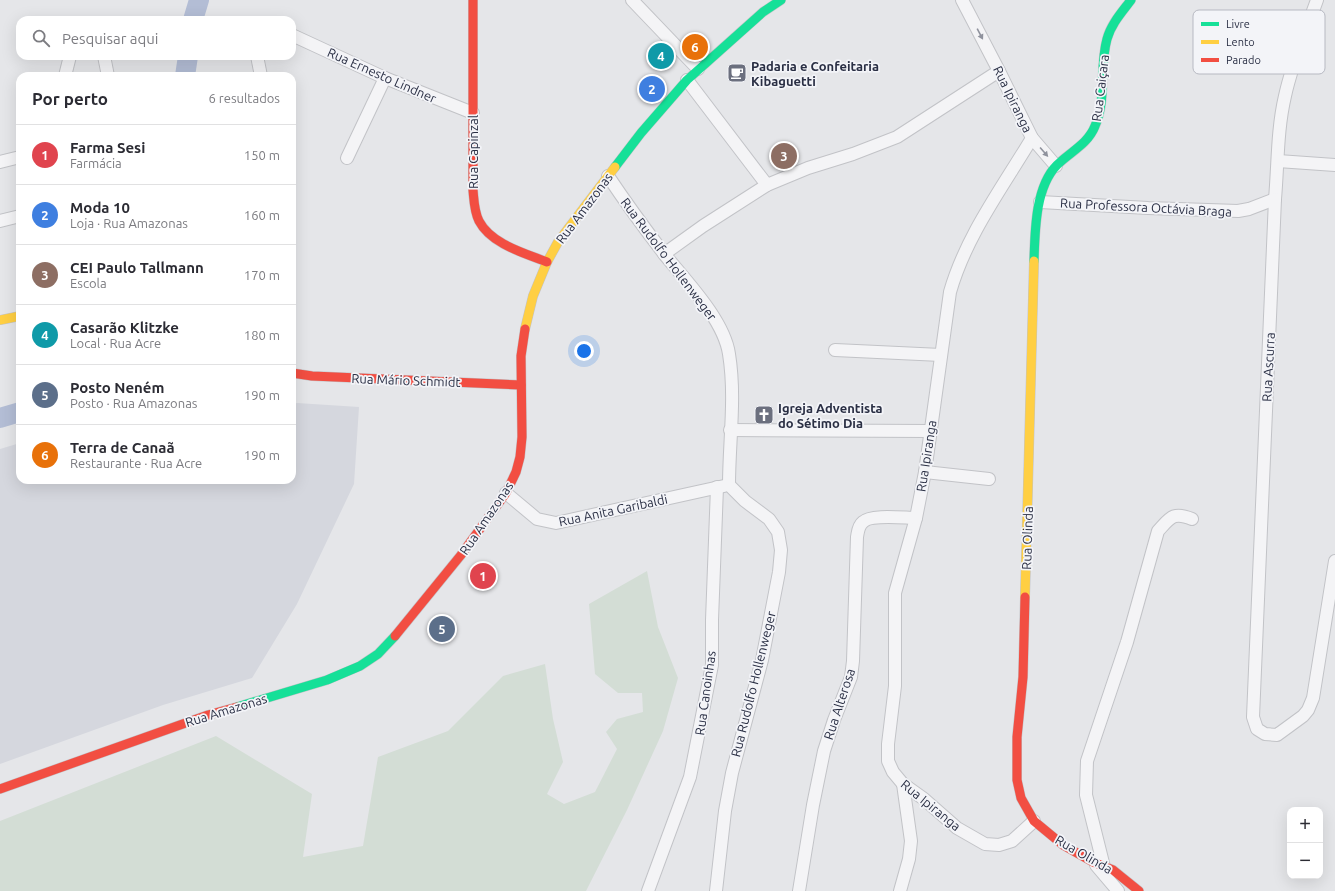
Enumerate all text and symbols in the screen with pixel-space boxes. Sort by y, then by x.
legend [1193,10,1325,74]
search box [16,16,296,60]
text: Livre [1226,18,1250,30]
icon: search [30,27,52,49]
one-way arrow [977,29,983,40]
text: Pesquisar aqui [62,30,158,47]
pin: 6 [682,32,708,62]
text: Lento [1226,36,1255,48]
pin: 4 [648,41,674,71]
street label: Rua Ernesto Lindner [325,45,439,105]
street label: Rua Caiçara [1089,54,1111,122]
text: Parado [1226,54,1261,66]
place label: Padaria e Confeitaria Kibaguetti [751,59,879,88]
cafe icon: Padaria e Confeitaria Kibaguetti [726,62,748,84]
street label: Rua Ipiranga [991,63,1035,135]
pin: 2 [639,74,665,104]
text: Por perto [32,89,108,108]
text: 6 resultados [209,91,280,105]
street label: Rua Capinzal [466,114,480,189]
text: Farma Sesi [70,139,145,156]
pin: 3 [771,141,797,171]
one-way arrow [1039,147,1048,156]
text: 1 [41,148,49,162]
text: 150 m [244,148,280,162]
text: Farmácia [70,156,122,170]
street label: Rua Amazonas [553,170,615,246]
street label: Rua Rudolfo Hollenweger [618,195,720,323]
street label: Rua Professora Octávia Braga [1060,196,1232,218]
text: Moda 10 [70,199,130,216]
text: 2 [41,208,49,222]
text: 160 m [244,208,280,222]
text: Loja · Rua Amazonas [70,216,188,230]
text: CEI Paulo Tallmann [70,259,204,276]
text: 3 [41,268,49,282]
text: 170 m [244,268,280,282]
text: Escola [70,276,107,290]
text: Casarão Klitzke [70,319,179,336]
text: 4 [41,328,49,342]
text: 180 m [244,328,280,342]
street label: Rua Ascurra [1259,332,1277,402]
text: Local · Rua Acre [70,336,161,350]
your location [574,341,594,361]
street label: Rua Mário Schmidt [351,371,461,389]
text: Posto Neném [70,379,164,396]
text: 5 [41,388,49,402]
text: 190 m [244,388,280,402]
text: Posto · Rua Amazonas [70,396,197,410]
place label: Igreja Adventista do Sétimo Dia [778,401,883,430]
church icon: Igreja Adventista do Sétimo Dia [753,404,775,426]
street label: Rua Ipiranga [913,419,939,493]
text: Terra de Canaã [70,439,175,456]
text: 6 [41,448,49,462]
text: 190 m [244,448,280,462]
text: Restaurante · Rua Acre [70,456,202,470]
street label: Rua Amazonas [457,479,516,557]
street label: Rua Anita Garibaldi [557,492,669,528]
street label: Rua Olinda [1019,506,1035,570]
pin: 1 [470,561,496,591]
street label: Rua Rudolfo Hollenweger [728,610,778,758]
pin: 5 [429,614,455,644]
street label: Rua Canoinhas [692,649,718,736]
street label: Rua Alterosa [821,667,857,741]
street label: Rua Amazonas [183,691,269,729]
street label: Rua Ipiranga [898,777,964,833]
map controls [1287,807,1323,879]
button: + [1287,807,1323,843]
street label: Rua Olinda [1053,832,1115,876]
button: − [1287,843,1323,879]

